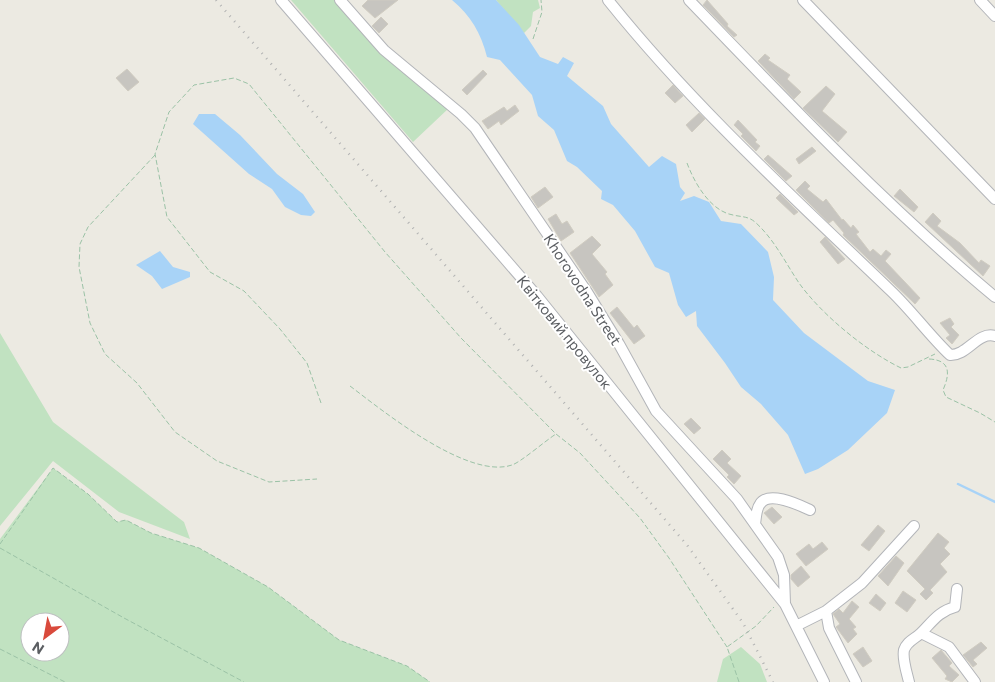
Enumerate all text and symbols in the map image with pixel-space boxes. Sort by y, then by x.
street label: Khorovodna Street [540,230,626,348]
street label: Квітковий провулок [514,272,616,392]
north arrow [20,612,70,662]
text: N [29,638,47,658]

